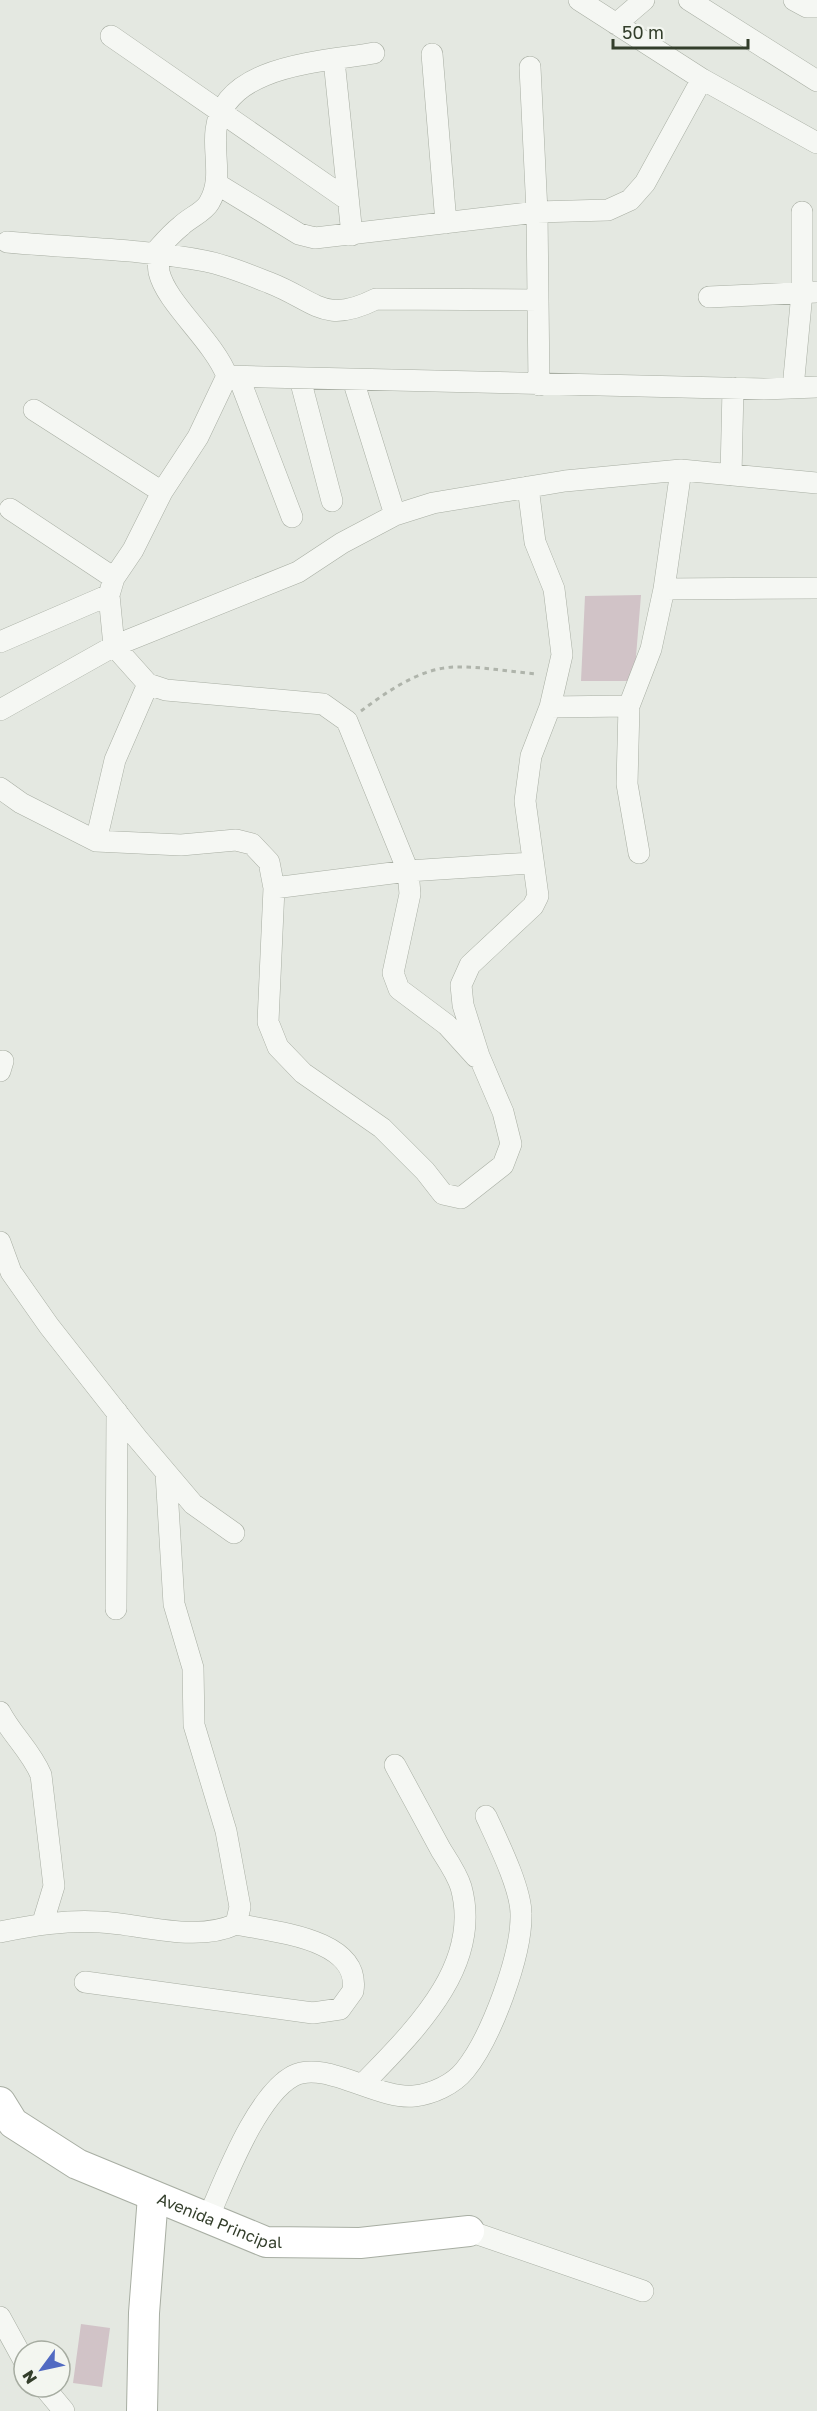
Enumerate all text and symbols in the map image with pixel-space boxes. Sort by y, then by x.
scale bar [613,12,748,50]
text: 50 m [622,21,664,43]
street label: Avenida Principal [154,2188,282,2252]
north arrow [12,2339,72,2399]
text: N [18,2367,41,2388]

